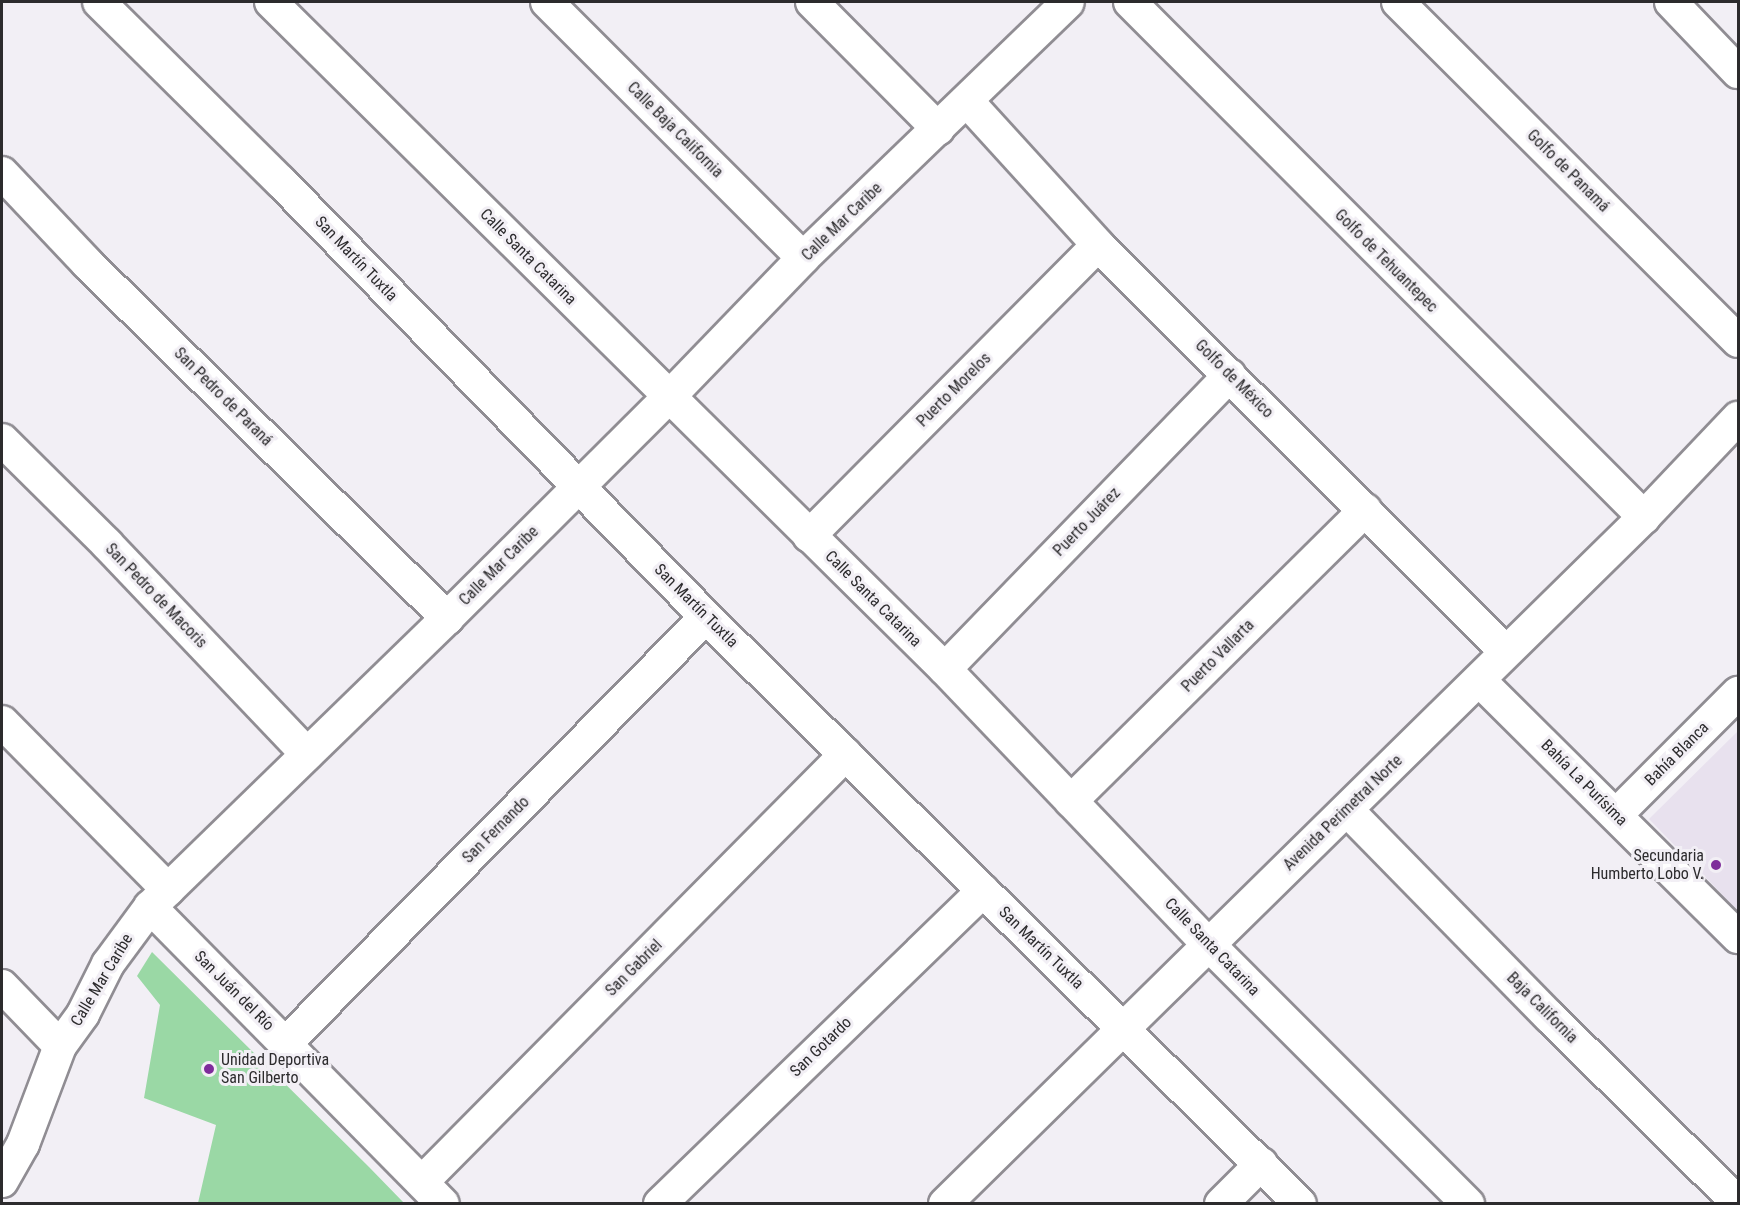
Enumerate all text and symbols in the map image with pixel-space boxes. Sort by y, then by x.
street label: Calle Baja California [623,78,727,182]
street label: Golfo de Panamá [1523,126,1613,216]
street label: Calle Mar Caribe [798,179,886,265]
street label: Calle Santa Catarina [476,205,580,309]
street label: Golfo de Tehuantepec [1330,205,1442,317]
street label: San Martín Tuxtla [311,213,401,305]
street label: Golfo de México [1191,336,1277,422]
street label: San Pedro de Paraná [170,344,276,450]
street label: Puerto Morelos [913,349,995,431]
street label: Puerto Juárez [1050,484,1124,560]
street label: Calle Mar Caribe [455,522,543,610]
street label: San Pedro de Macoris [101,540,211,652]
street label: Calle Santa Catarina [821,547,925,651]
street label: San Martín Tuxtla [650,560,742,652]
street label: Puerto Vallarta [1178,616,1258,696]
street label: Bahía Blanca [1641,718,1713,790]
street label: Bahía La Purísima [1537,736,1631,830]
street label: Avenida Perimetral Norte [1280,751,1406,875]
street label: San Fernando [459,793,533,867]
place label: Secundaria Humberto Lobo V. [1591,846,1704,884]
marker: Secundaria Humberto Lobo V. [1709,858,1723,872]
street label: Calle Santa Catarina [1161,894,1263,1000]
street label: San Martín Tuxtla [995,903,1087,993]
street label: Calle Mar Caribe [67,930,137,1030]
street label: San Gabriel [602,936,666,1000]
street label: San Juán del Río [190,947,278,1035]
street label: Baja California [1503,969,1581,1047]
street label: San Gotardo [786,1013,856,1081]
place label: Unidad Deportiva San Gilberto [221,1050,329,1088]
marker: Unidad Deportiva San Gilberto [202,1062,216,1076]

